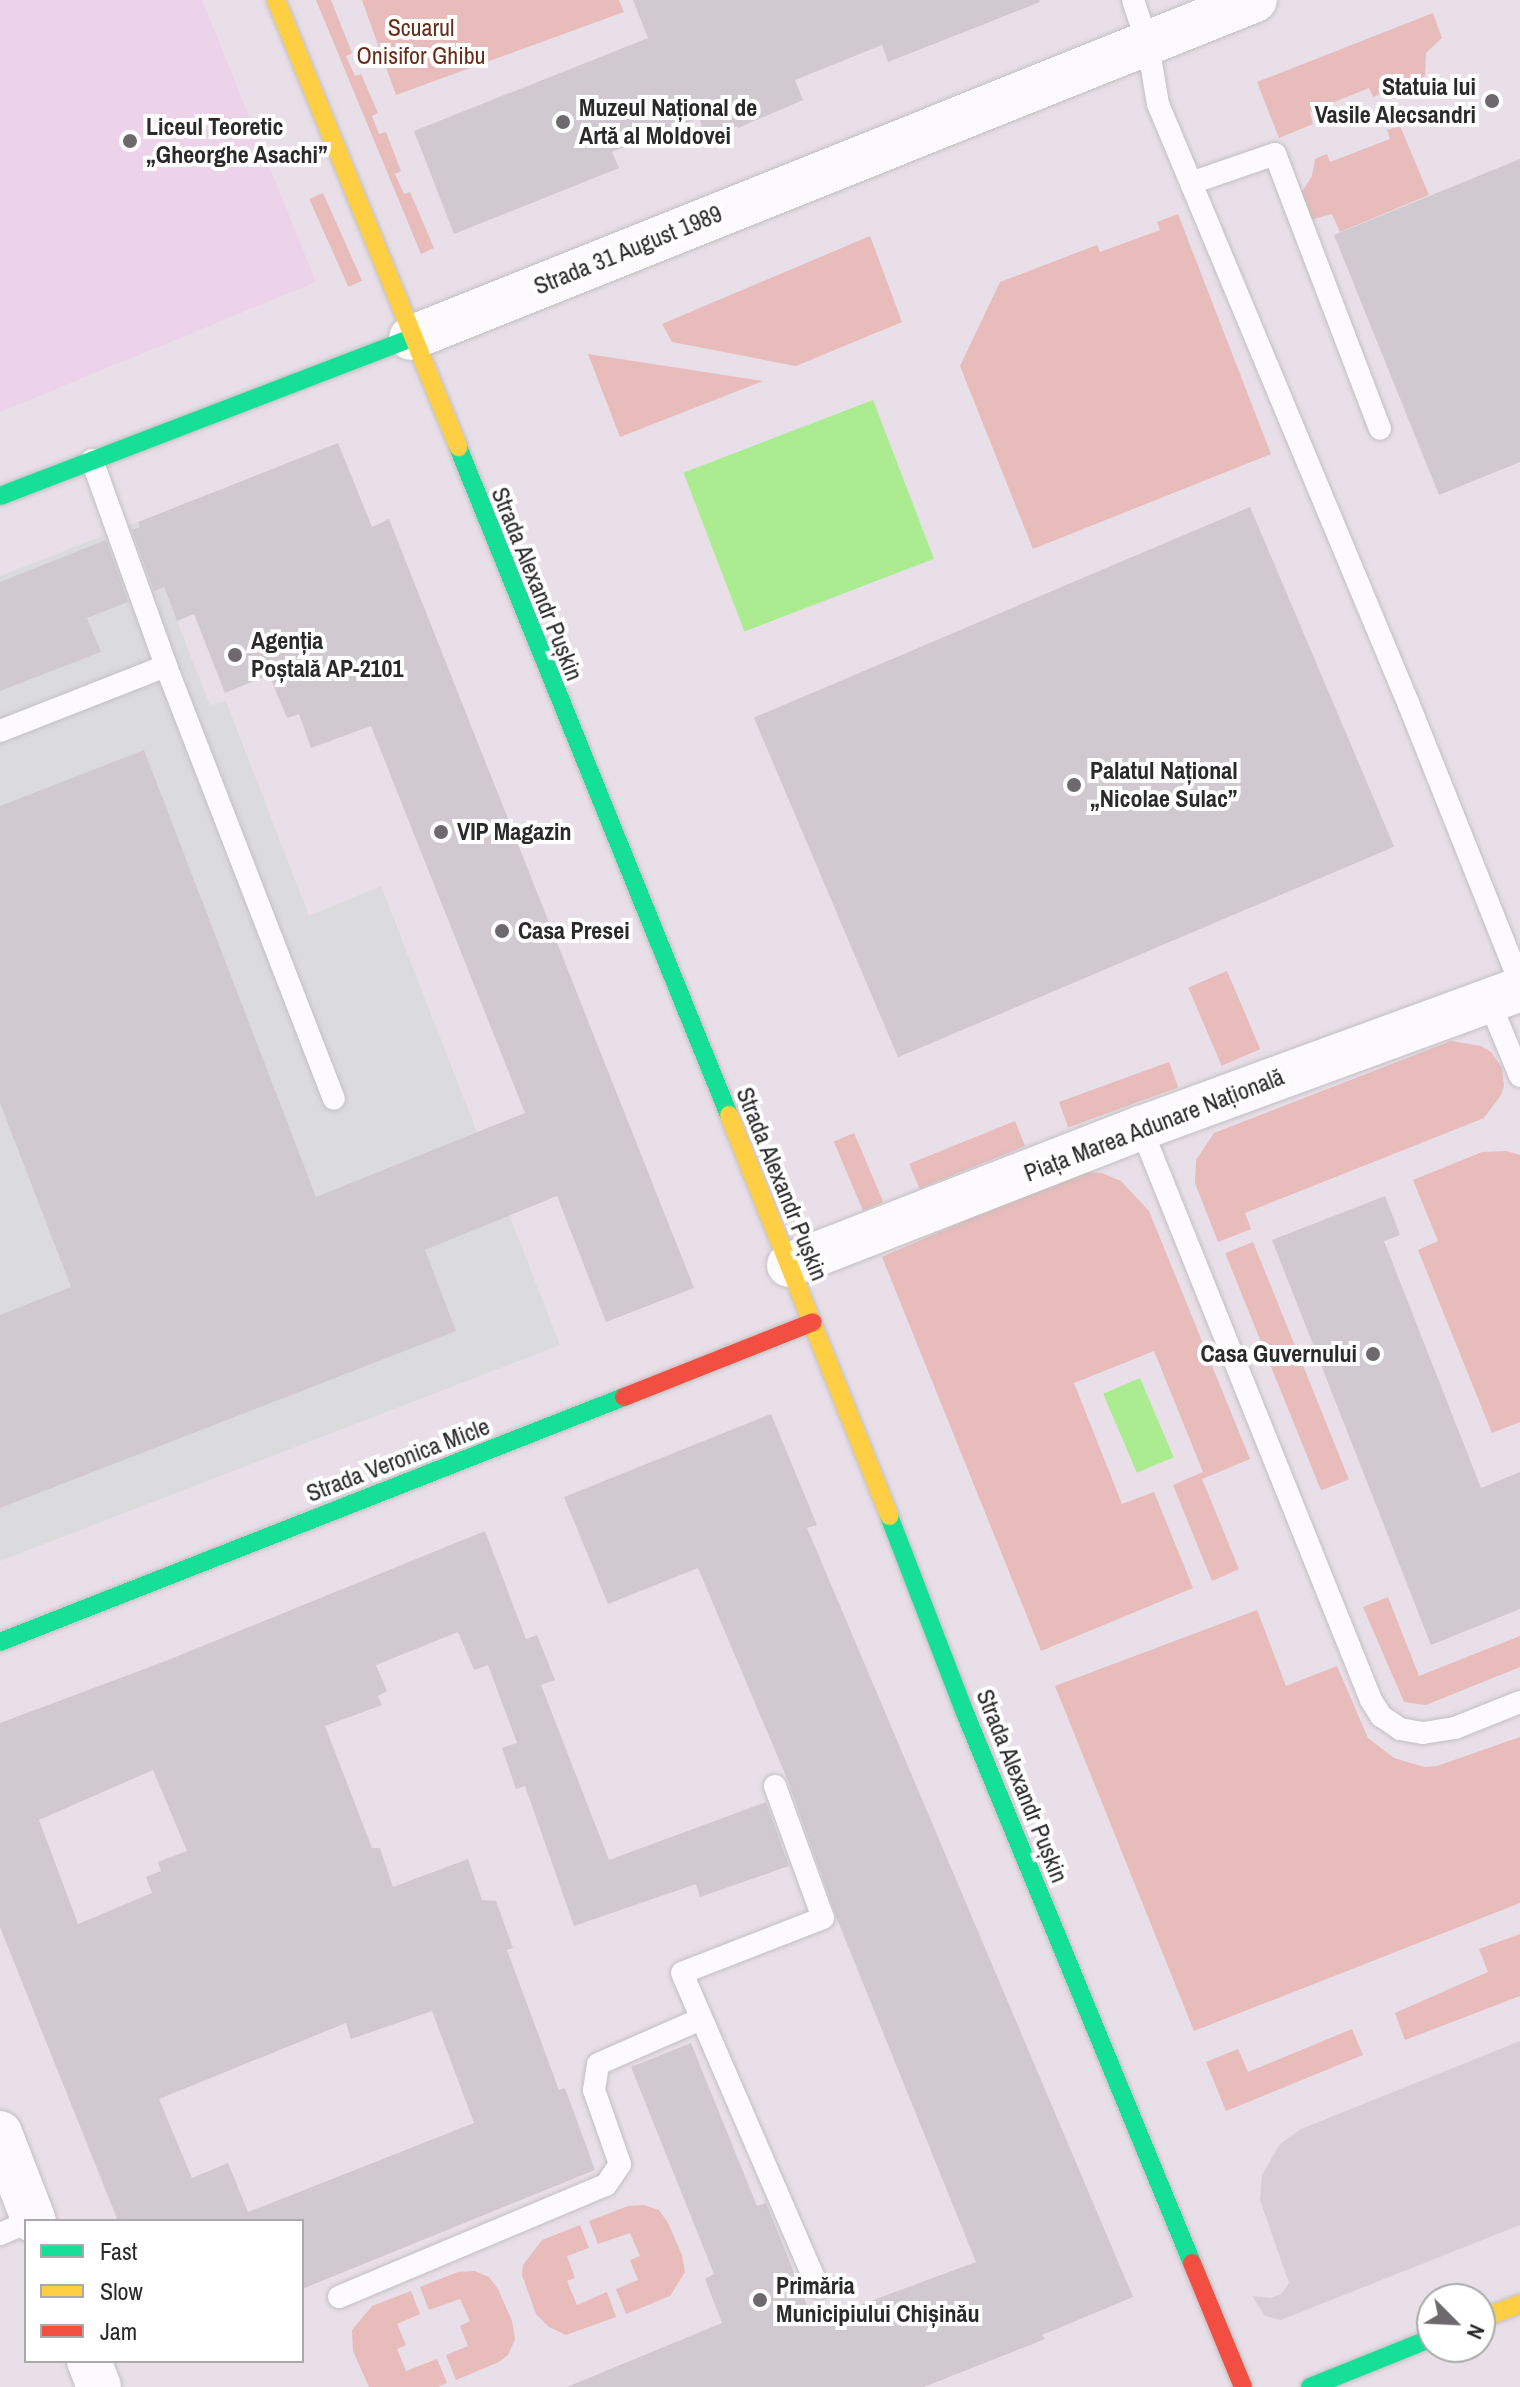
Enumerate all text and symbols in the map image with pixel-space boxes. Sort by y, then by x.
park label: Scuarul Onisifor Ghibu [356,14,486,70]
place label: Statuia lui Vasile Alecsandri [1314,73,1476,129]
marker: Statuia lui Vasile Alecsandri [1483,92,1501,110]
place label: Muzeul Național de Artă al Moldovei [579,94,757,150]
place label: Liceul Teoretic „Gheorghe Asachi” [146,113,329,169]
marker: Muzeul Național de Artă al Moldovei [554,113,572,131]
marker: Liceul Teoretic „Gheorghe Asachi” [121,132,139,150]
street label: Strada 31 August 1989 [529,199,727,301]
street label: Strada Alexandr Pușkin [485,483,589,685]
place label: Agenția Poștală AP-2101 [251,627,404,683]
marker: Agenția Poștală AP-2101 [226,646,244,664]
place label: Palatul Național „Nicolae Sulac” [1090,757,1238,813]
marker: Palatul Național „Nicolae Sulac” [1065,776,1083,794]
place label: VIP Magazin [457,818,572,846]
marker: VIP Magazin [432,823,450,841]
place label: Casa Presei [518,917,630,945]
marker: Casa Presei [493,922,511,940]
street label: Piața Marea Adunare Națională [1020,1062,1288,1188]
street label: Strada Alexandr Pușkin [730,1083,834,1285]
place label: Casa Guvernului [1201,1340,1357,1368]
marker: Casa Guvernului [1364,1345,1382,1363]
street label: Strada Veronica Micle [302,1412,494,1508]
street label: Strada Alexandr Pușkin [970,1685,1074,1887]
legend [24,2219,304,2363]
text: Fast [100,2235,137,2267]
place label: Primăria Municipiului Chișinău [776,2272,979,2328]
text: Slow [100,2275,143,2307]
north arrow [1416,2283,1496,2363]
marker: Primăria Municipiului Chișinău [751,2291,769,2309]
text: Jam [100,2315,137,2347]
text: N [1460,2320,1492,2344]

